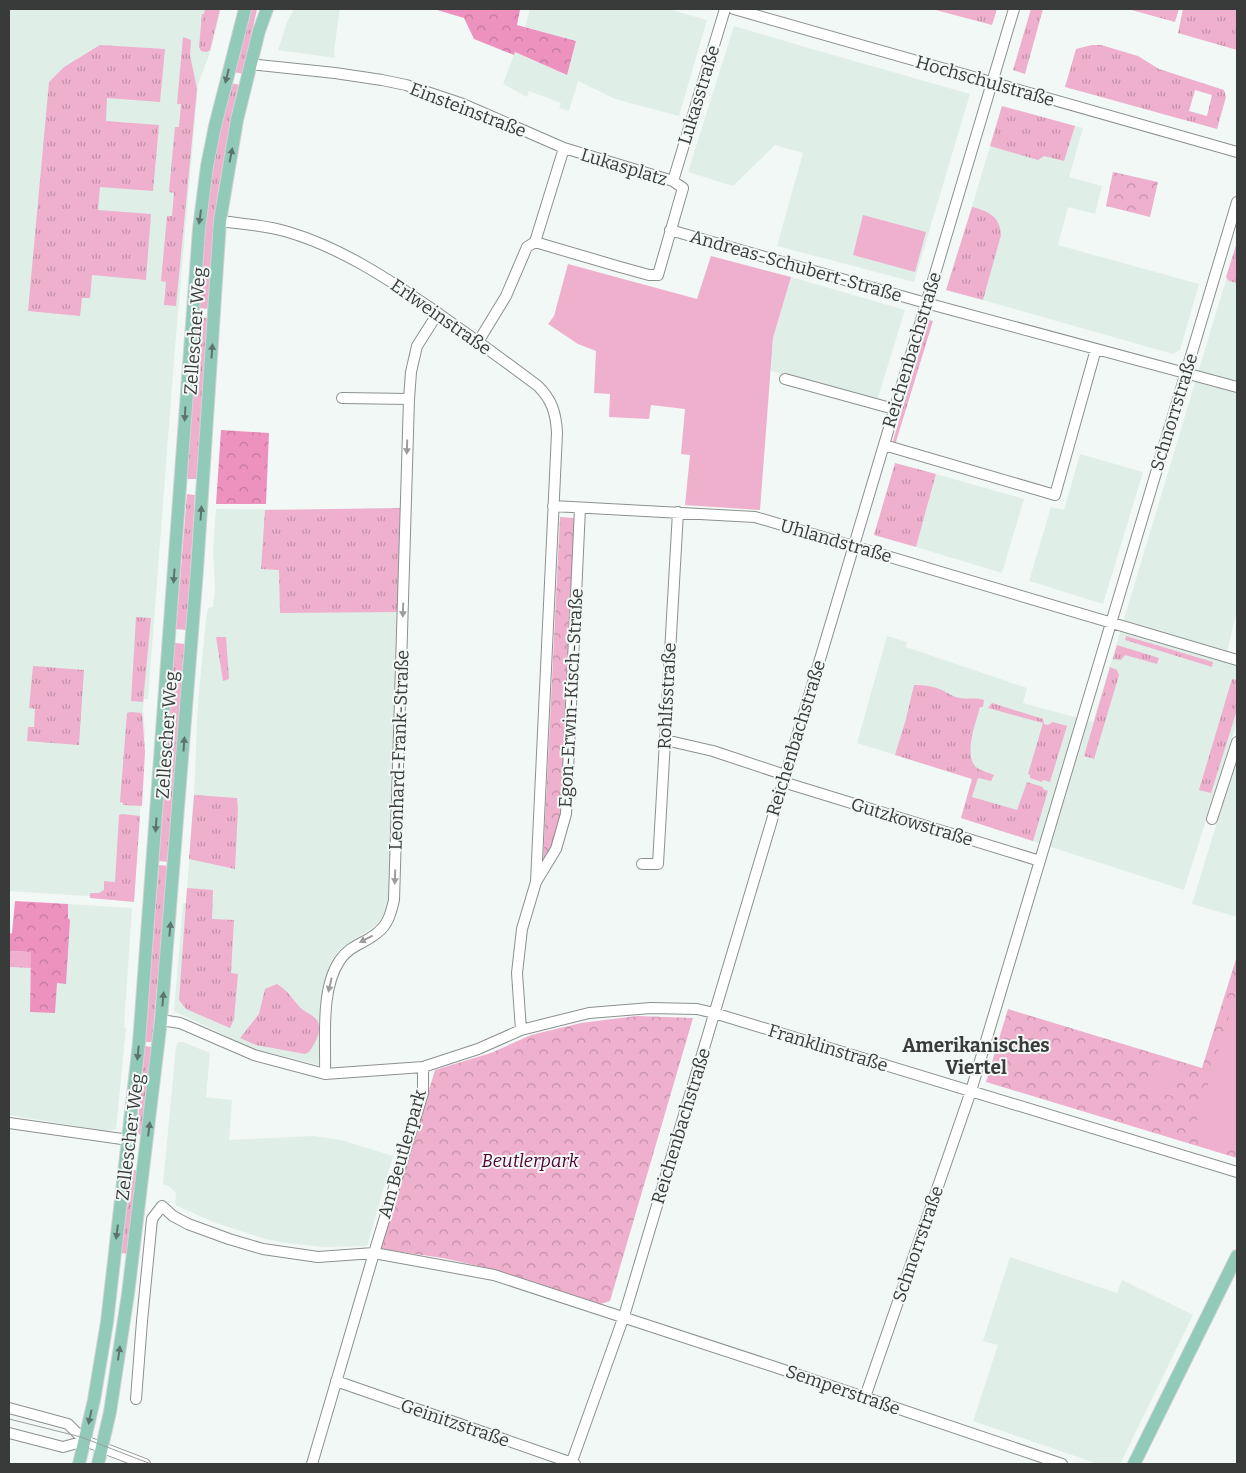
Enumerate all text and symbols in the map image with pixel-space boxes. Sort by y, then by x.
street label: Lukasstraße [673,43,725,147]
street label: Hochschulstraße [913,51,1057,111]
one-way arrow [223,68,231,83]
street label: Einsteinstraße [407,78,529,142]
street label: Lukasplatz [578,143,670,191]
one-way arrow [227,147,235,163]
one-way arrow [196,209,204,225]
street label: Andreas-Schubert-Straße [688,225,904,307]
street label: Zellescher Weg [180,266,210,396]
street label: Reichenbachstraße [878,269,946,431]
street label: Erlweinstraße [386,274,496,360]
one-way arrow [208,343,216,359]
street label: Schnorrstraße [1146,351,1202,473]
one-way arrow [181,406,189,422]
one-way arrow [403,440,411,456]
one-way arrow [197,505,205,521]
street label: Uhlandstraße [778,515,894,567]
one-way arrow [170,568,178,584]
street label: Egon-Erwin-Kisch-Straße [554,588,588,808]
one-way arrow [399,602,407,618]
street label: Rohlfsstraße [653,642,681,750]
street label: Leonhard-Frank-Straße [385,649,413,851]
street label: Reichenbachstraße [762,657,830,819]
street label: Zellescher Weg [152,670,182,800]
one-way arrow [180,735,188,751]
street label: Gutzkowstraße [848,793,976,851]
one-way arrow [151,818,159,834]
one-way arrow [391,870,399,886]
one-way arrow [166,920,174,936]
one-way arrow [359,935,374,943]
one-way arrow [326,977,334,992]
one-way arrow [160,990,168,1006]
street label: Franklinstraße [765,1019,891,1077]
district label: Amerikanisches Viertel [902,1034,1050,1079]
one-way arrow [134,1045,142,1061]
street label: Reichenbachstraße [647,1045,715,1207]
street label: Zellescher Weg [111,1072,149,1202]
street label: Am Beutlerpark [373,1086,431,1221]
one-way arrow [145,1121,153,1137]
park label: Beutlerpark [482,1150,579,1172]
street label: Schnorrstraße [888,1183,948,1305]
one-way arrow [113,1224,121,1240]
one-way arrow [116,1344,124,1360]
street label: Semperstraße [783,1360,903,1420]
street label: Geinitzstraße [398,1394,512,1452]
one-way arrow [86,1410,94,1425]

